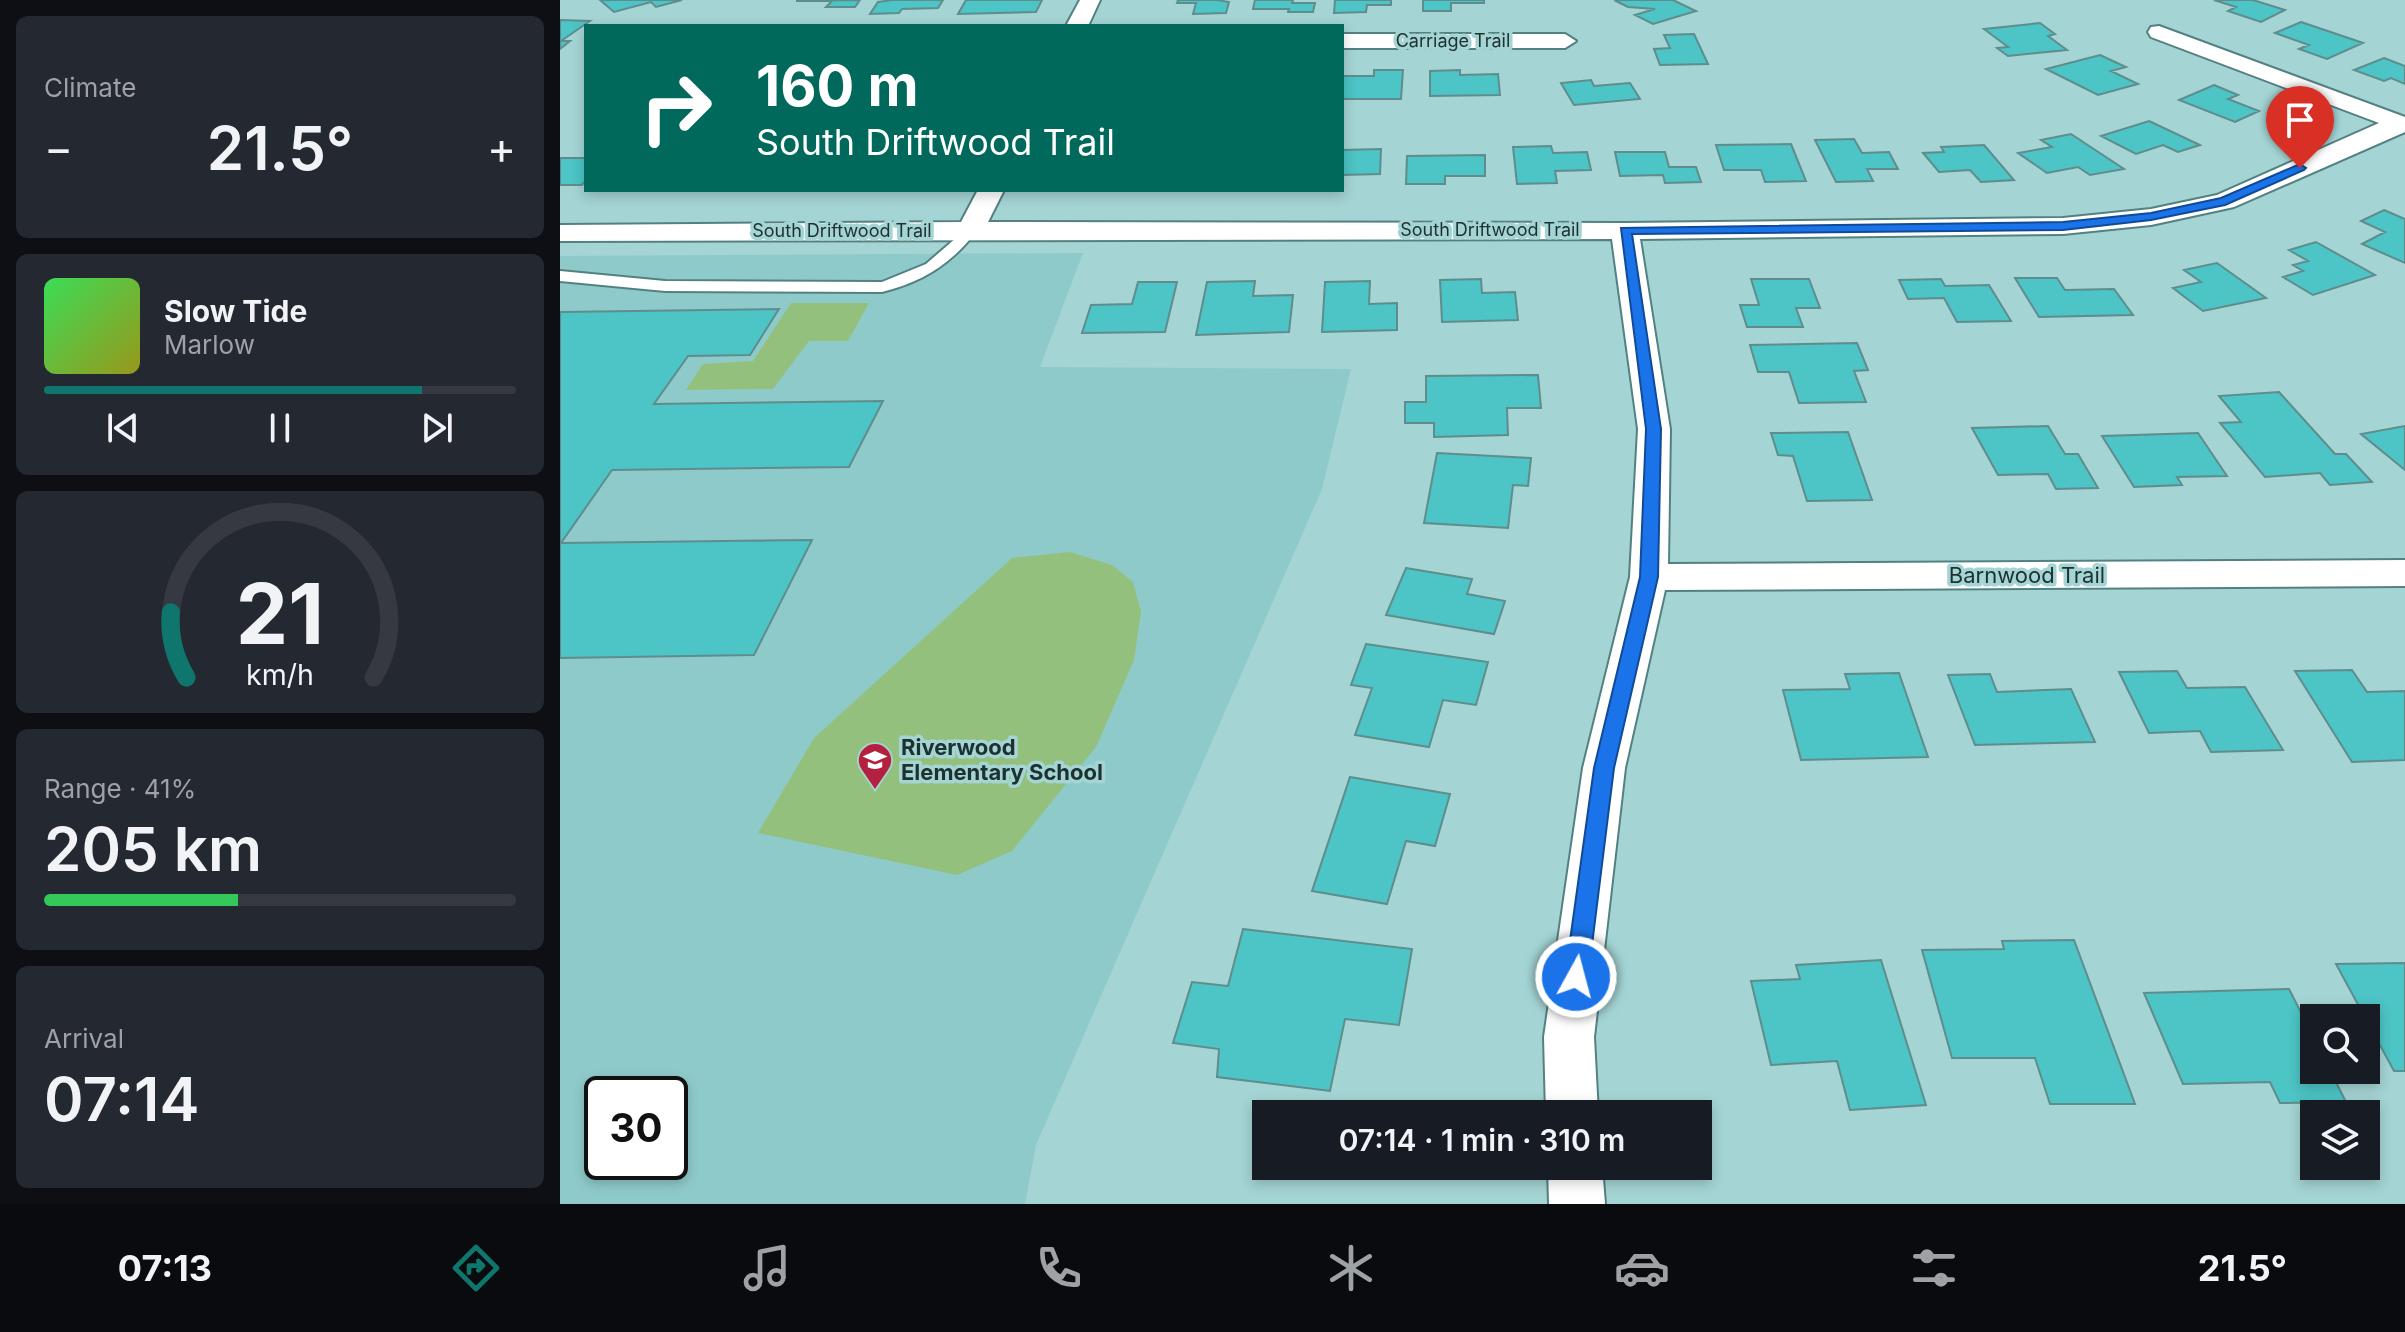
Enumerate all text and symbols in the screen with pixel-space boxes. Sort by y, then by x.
street label: Carriage Trail [1396,30,1510,51]
text: 160 m [756,52,919,120]
icon: right [624,56,728,160]
text: Climate [44,72,136,103]
pin [2266,86,2334,168]
icon: arrive [2278,98,2322,142]
text: 21.5° [207,112,353,184]
text: South Driftwood Trail [756,120,1115,164]
text: − [44,121,73,175]
text: + [487,121,516,175]
street label: South Driftwood Trail [1400,219,1580,240]
street label: South Driftwood Trail [752,220,932,241]
text: Slow Tide [164,293,307,329]
text: Marlow [164,329,255,360]
icon: previous [101,406,145,450]
icon: pause [258,406,302,450]
icon: next [415,406,459,450]
street label: Barnwood Trail [1949,562,2105,588]
text: 21 [236,563,324,664]
text: km/h [246,657,314,692]
place label: Riverwood Elementary School [901,734,1103,785]
school or university icon: Riverwood Elementary School [856,741,894,791]
text: Range · 41% [44,773,196,804]
text: 205 km [44,813,262,885]
position arrow [1534,935,1618,1019]
map controls [2300,1004,2380,1180]
button: search [2300,1004,2380,1084]
text: Arrival [44,1023,124,1054]
text: 07:14 [44,1063,199,1135]
speed limit sign: 30 [584,1076,688,1180]
button: layers [2300,1100,2380,1180]
text: 07:14 · 1 min · 310 m [1339,1122,1625,1158]
icon: directions [448,1240,504,1296]
icon: music [739,1240,795,1296]
icon: phone [1031,1240,1087,1296]
icon: climate [1323,1240,1379,1296]
icon: car [1614,1240,1670,1296]
icon: filters [1906,1240,1962,1296]
text: 07:13 [118,1246,212,1290]
text: 21.5° [2198,1246,2287,1290]

